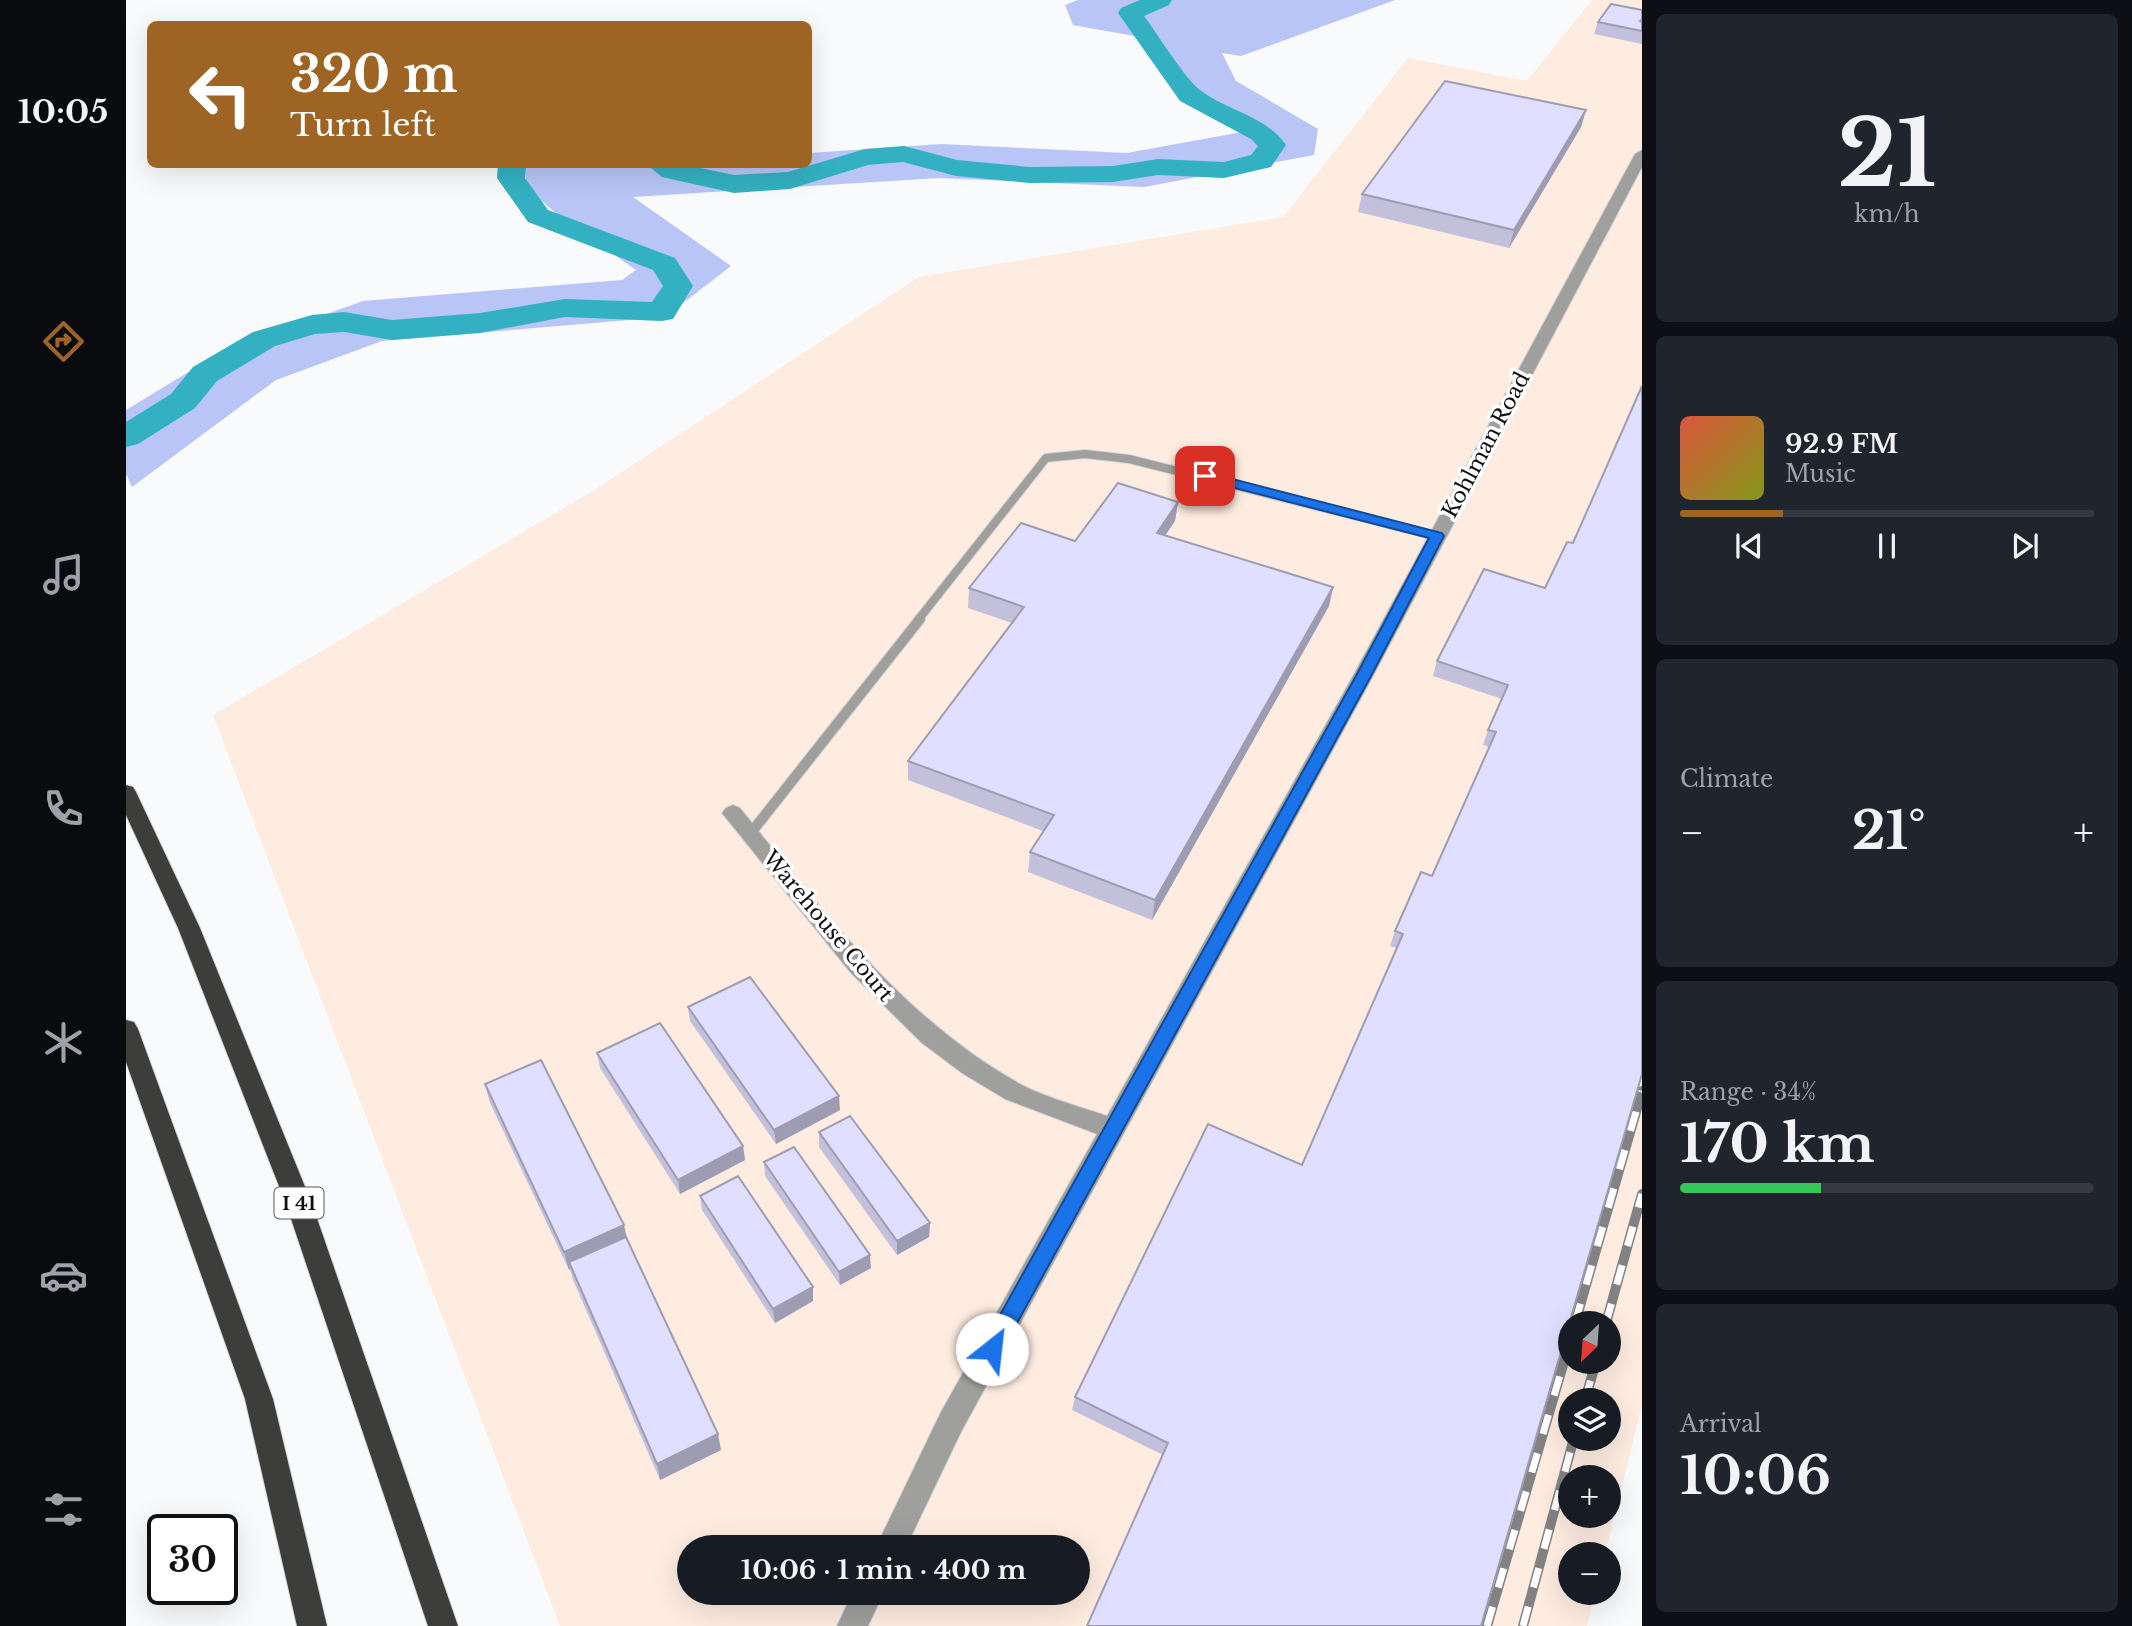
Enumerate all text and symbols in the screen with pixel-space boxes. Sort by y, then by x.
text: 320 m [290,44,457,105]
icon: left [175,49,266,140]
text: 10:05 [18,92,108,132]
text: 21 [1838,98,1936,211]
text: Turn left [290,105,436,145]
text: km/h [1854,200,1920,228]
icon: directions [39,317,88,366]
street label: Kohlman Road [1437,368,1535,522]
text: 92.9 FM [1785,428,1898,460]
pin [1175,446,1235,506]
icon: arrive [1186,457,1224,495]
text: Music [1785,460,1856,488]
icon: previous [1730,527,1768,565]
icon: pause [1868,527,1906,565]
icon: next [2006,527,2044,565]
icon: music [39,550,88,599]
text: Climate [1680,765,1773,793]
icon: phone [39,784,88,833]
text: 21° [1852,799,1926,863]
text: − [1680,809,1704,856]
text: + [2073,809,2094,856]
street label: Warehouse Court [757,845,899,1007]
icon: climate [39,1018,88,1067]
text: Range · 34% [1680,1078,1816,1106]
text: 170 km [1680,1112,1875,1176]
road number: I 41 [274,1188,324,1218]
icon: car [39,1251,88,1300]
north arrow [1558,1311,1620,1374]
map controls [1558,1311,1621,1605]
position arrow [955,1312,1029,1386]
button: layers [1558,1388,1621,1451]
text: Arrival [1680,1410,1761,1438]
text: 10:06 [1680,1444,1831,1508]
button: + [1558,1465,1621,1528]
icon: filters [39,1485,88,1534]
speed limit sign: 30 [147,1514,238,1605]
button: − [1558,1542,1621,1605]
text: 10:06 · 1 min · 400 m [741,1554,1026,1586]

